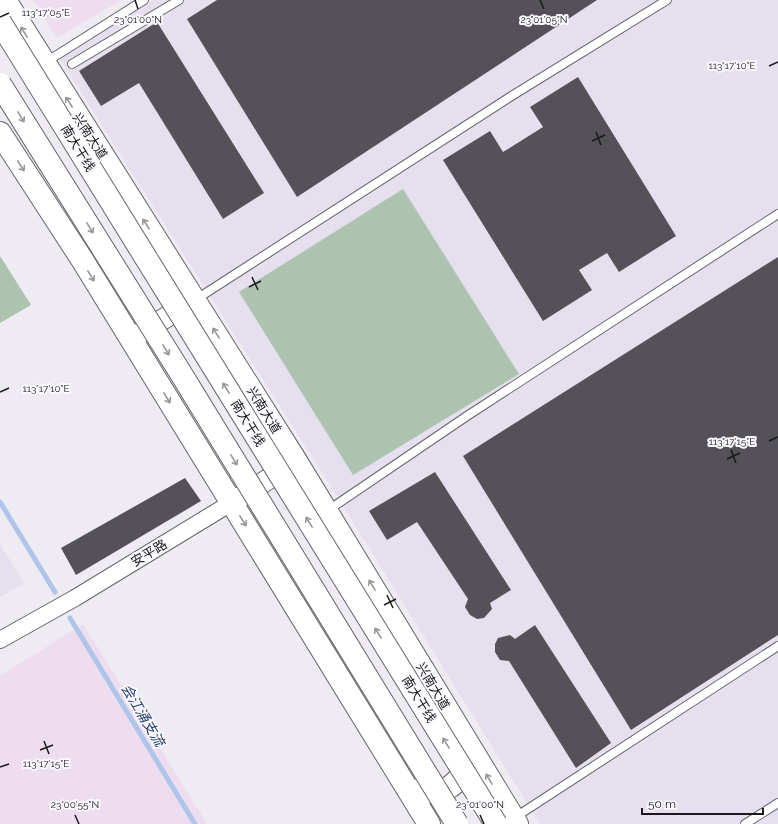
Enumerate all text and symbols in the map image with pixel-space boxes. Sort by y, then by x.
text: 113°17'05"E [22,7,70,18]
text: 23°01'00"N [114,14,162,25]
text: 23°01'05"N [520,14,568,25]
one-way arrow [20,27,28,38]
text: 113°17'10"E [708,60,756,71]
one-way arrow [64,96,72,108]
street label: 兴南大道 [70,110,110,162]
one-way arrow [17,111,25,123]
street label: 南大干线 [58,122,98,174]
one-way arrow [17,160,25,171]
one-way arrow [142,219,150,230]
one-way arrow [86,222,94,234]
one-way arrow [87,270,96,281]
one-way arrow [212,328,220,339]
one-way arrow [162,344,170,355]
text: 113°17'10"E [22,383,70,394]
one-way arrow [222,383,230,394]
street label: 兴南大道 [244,384,284,436]
one-way arrow [163,392,171,403]
street label: 南大干线 [228,397,268,449]
text: 113°17'15"E [709,436,755,447]
one-way arrow [230,454,238,465]
one-way arrow [239,515,247,527]
one-way arrow [305,516,313,528]
street label: 安平路 [128,537,170,569]
one-way arrow [367,579,375,591]
one-way arrow [373,627,381,639]
street label: 兴南大道 [413,660,453,712]
street label: 南大干线 [399,673,439,725]
water label: 会江涌支流 [118,681,169,751]
one-way arrow [442,738,450,749]
text: 113°17'15"E [23,758,69,769]
one-way arrow [485,773,493,785]
scale bar [642,790,763,816]
text: 50 m [648,797,676,811]
text: 23°00'55"N [51,799,99,810]
text: 23°01'00"N [456,799,504,810]

